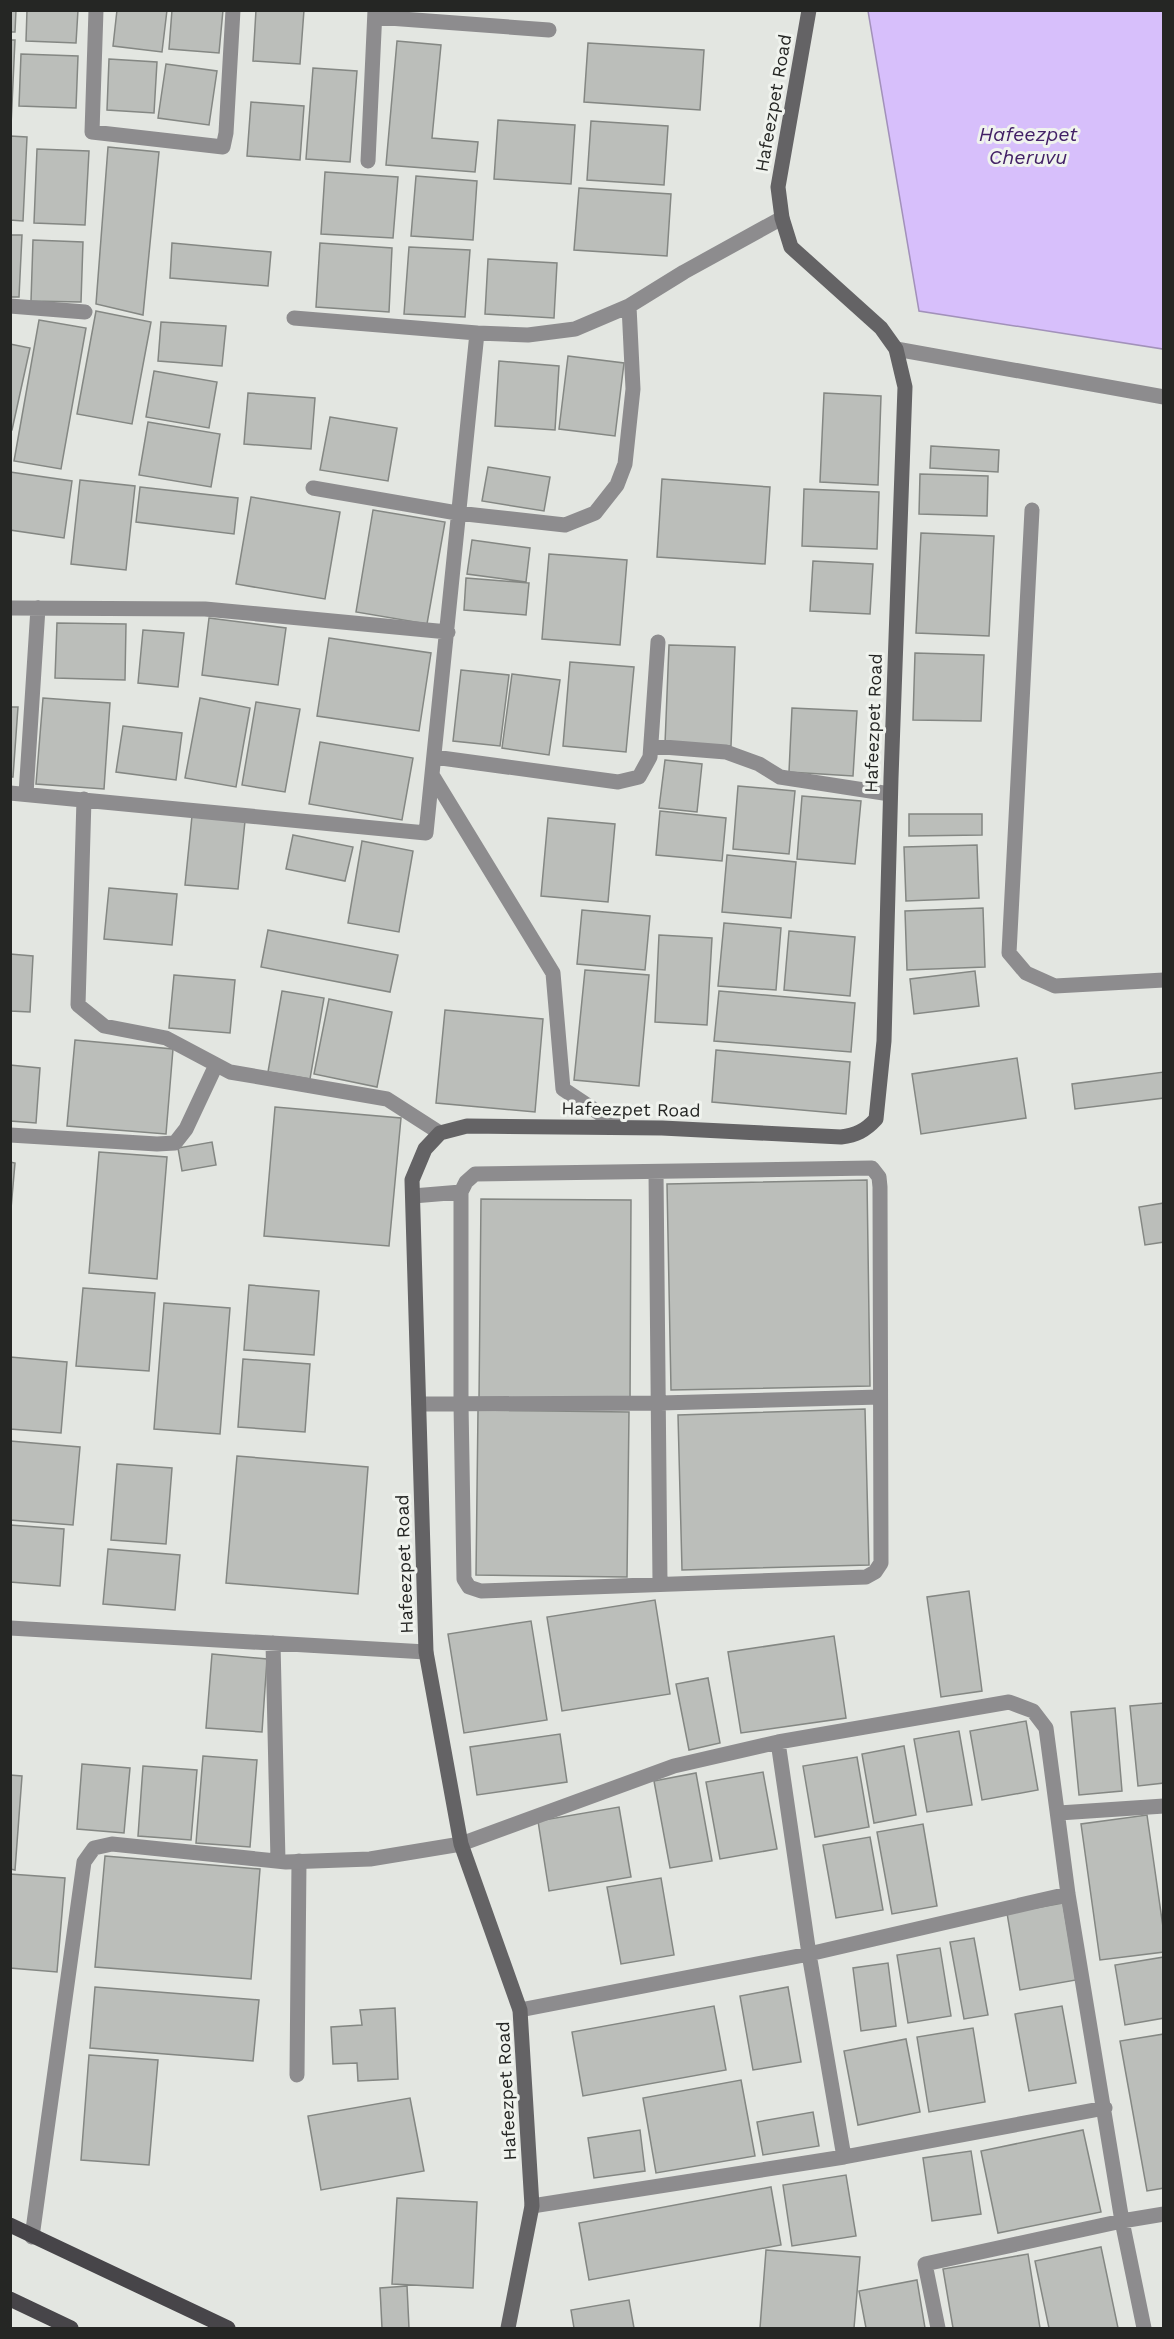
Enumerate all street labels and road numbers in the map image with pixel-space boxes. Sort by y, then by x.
street label: Hafeezpet Road [751,33,795,173]
street label: Hafeezpet Road [860,653,886,793]
street label: Hafeezpet Road [561,1097,701,1121]
street label: Hafeezpet Road [391,1494,417,1634]
street label: Hafeezpet Road [492,2021,520,2161]

